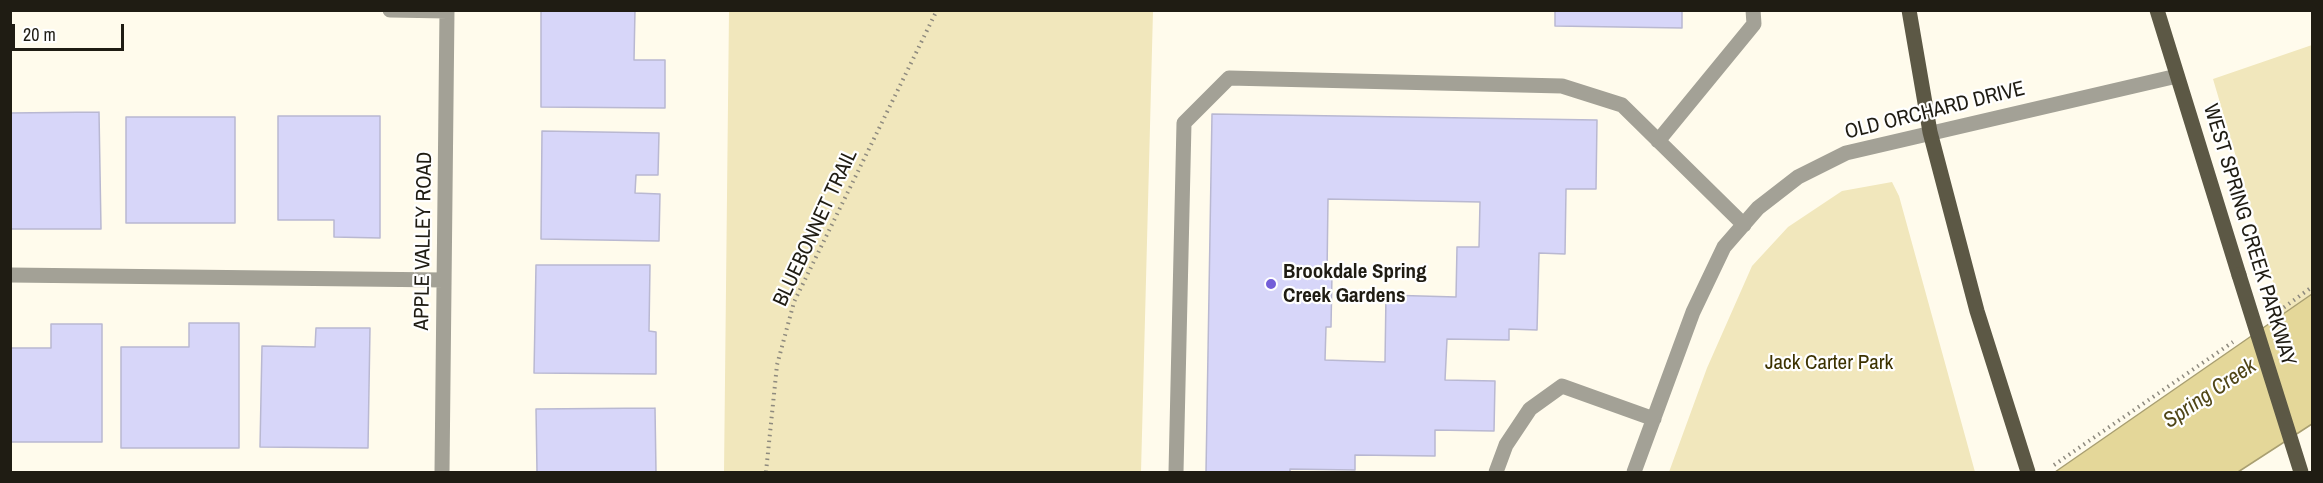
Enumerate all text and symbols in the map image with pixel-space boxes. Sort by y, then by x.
scale bar [15,12,128,50]
text: 20 m [23,22,56,47]
street label: OLD ORCHARD DRIVE [1842,76,2028,146]
street label: WEST SPRING CREEK PARKWAY [2197,101,2301,369]
street label: BLUEBONNET TRAIL [769,145,863,311]
street label: APPLE VALLEY ROAD [410,151,438,331]
place label: Brookdale Spring Creek Gardens [1283,259,1427,309]
marker: Brookdale Spring Creek Gardens [1264,277,1278,291]
park label: Jack Carter Park [1765,350,1893,376]
water label: Spring Creek [2159,353,2261,435]

